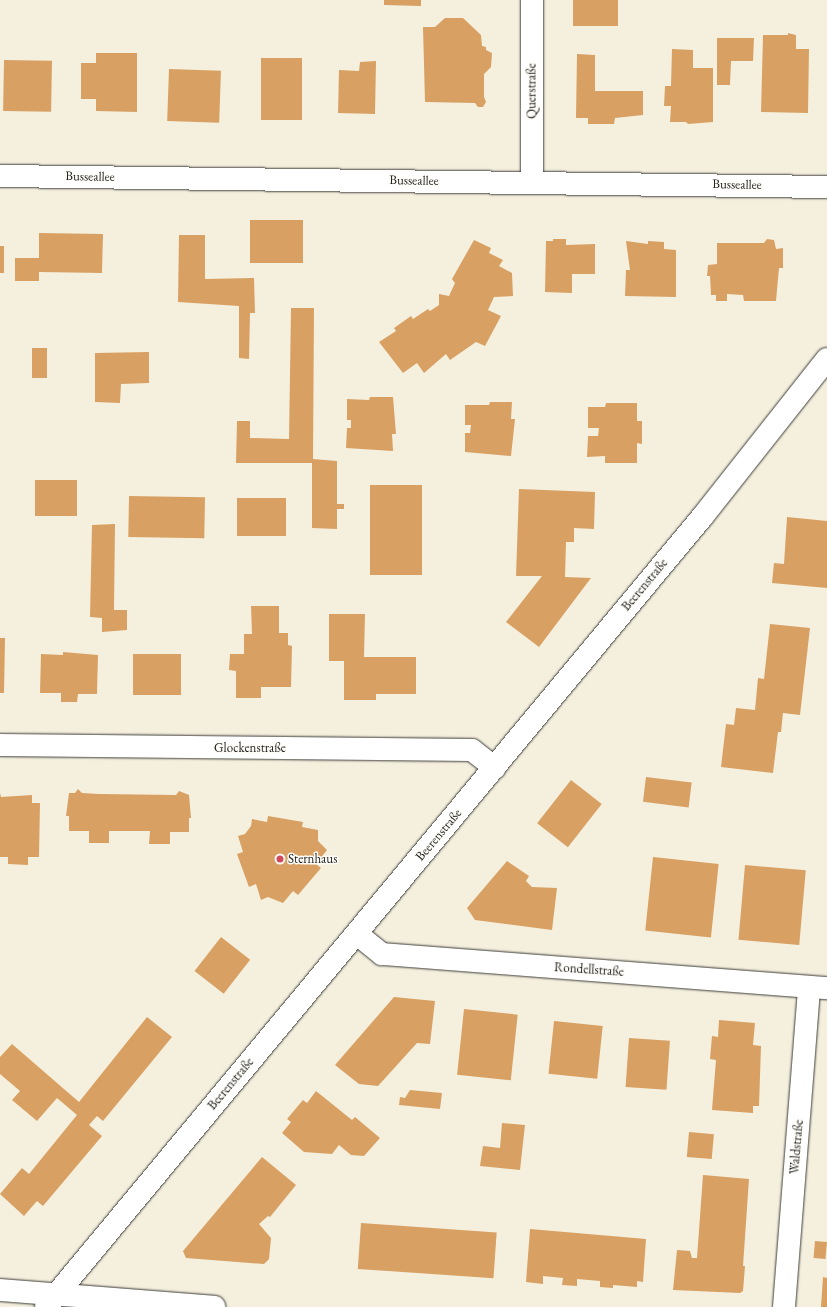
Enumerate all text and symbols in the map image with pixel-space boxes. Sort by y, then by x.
street label: Querstraße [524,63,540,119]
street label: Busseallee [65,169,115,185]
street label: Busseallee [389,173,439,189]
street label: Busseallee [712,177,762,193]
street label: Beerenstraße [619,556,671,614]
street label: Glockenstraße [214,740,286,756]
street label: Beerenstraße [413,806,465,864]
place label: Sternhaus [288,851,337,867]
marker: Sternhaus [275,854,285,864]
street label: Rondellstraße [554,960,624,980]
street label: Beerenstraße [205,1055,257,1113]
street label: Waldstraße [787,1119,807,1175]

